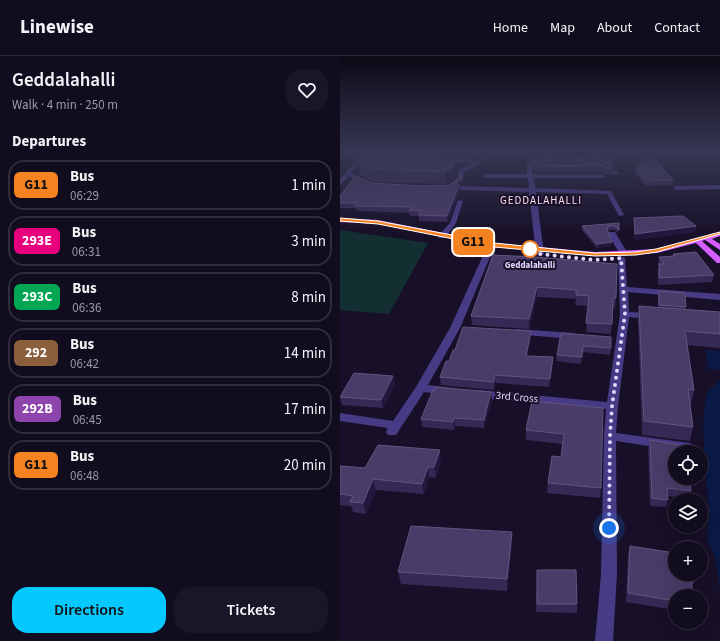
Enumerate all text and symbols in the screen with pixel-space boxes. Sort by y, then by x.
text: Linewise [20,14,94,41]
text: Home [493,18,528,38]
text: Map [550,18,575,38]
text: About [597,18,632,38]
text: Contact [654,18,700,38]
text: Geddalahalli [12,67,115,94]
button: heart [286,69,328,111]
text: Walk · 4 min · 250 m [12,96,118,114]
text: Departures [12,131,86,152]
text: Bus [70,166,94,187]
text: G11 [24,175,48,195]
text: 1 min [291,175,326,196]
text: 06:29 [70,187,99,205]
district label: GEDDALAHALLI [500,193,582,208]
text: Bus [72,222,96,243]
line badge: G11 [450,229,496,255]
text: 293E [22,231,52,251]
text: 3 min [291,231,326,252]
text: G11 [461,232,485,252]
marker: Geddalahalli [521,240,539,258]
text: 06:31 [72,243,101,261]
place label: Geddalahalli [505,259,555,272]
text: Bus [72,278,97,299]
text: 293C [22,287,52,307]
text: 8 min [291,287,326,308]
text: 06:36 [72,299,101,317]
text: Bus [70,334,94,355]
text: 292 [25,343,47,363]
text: 14 min [284,343,326,364]
text: 06:42 [70,355,99,373]
street label: 3rd Cross [495,388,539,406]
text: Bus [73,390,97,411]
text: 292B [22,399,53,419]
text: 17 min [284,399,326,420]
text: 06:45 [73,411,102,429]
map controls [668,445,708,629]
button: locate [668,445,708,485]
text: Bus [70,446,94,467]
text: G11 [24,455,48,475]
text: 20 min [284,455,326,476]
text: 06:48 [70,467,99,485]
button: layers [668,493,708,533]
your location [599,518,619,538]
button: + [668,541,708,581]
button: Directions [12,587,166,633]
button: Tickets [174,587,328,633]
button: − [668,589,708,629]

